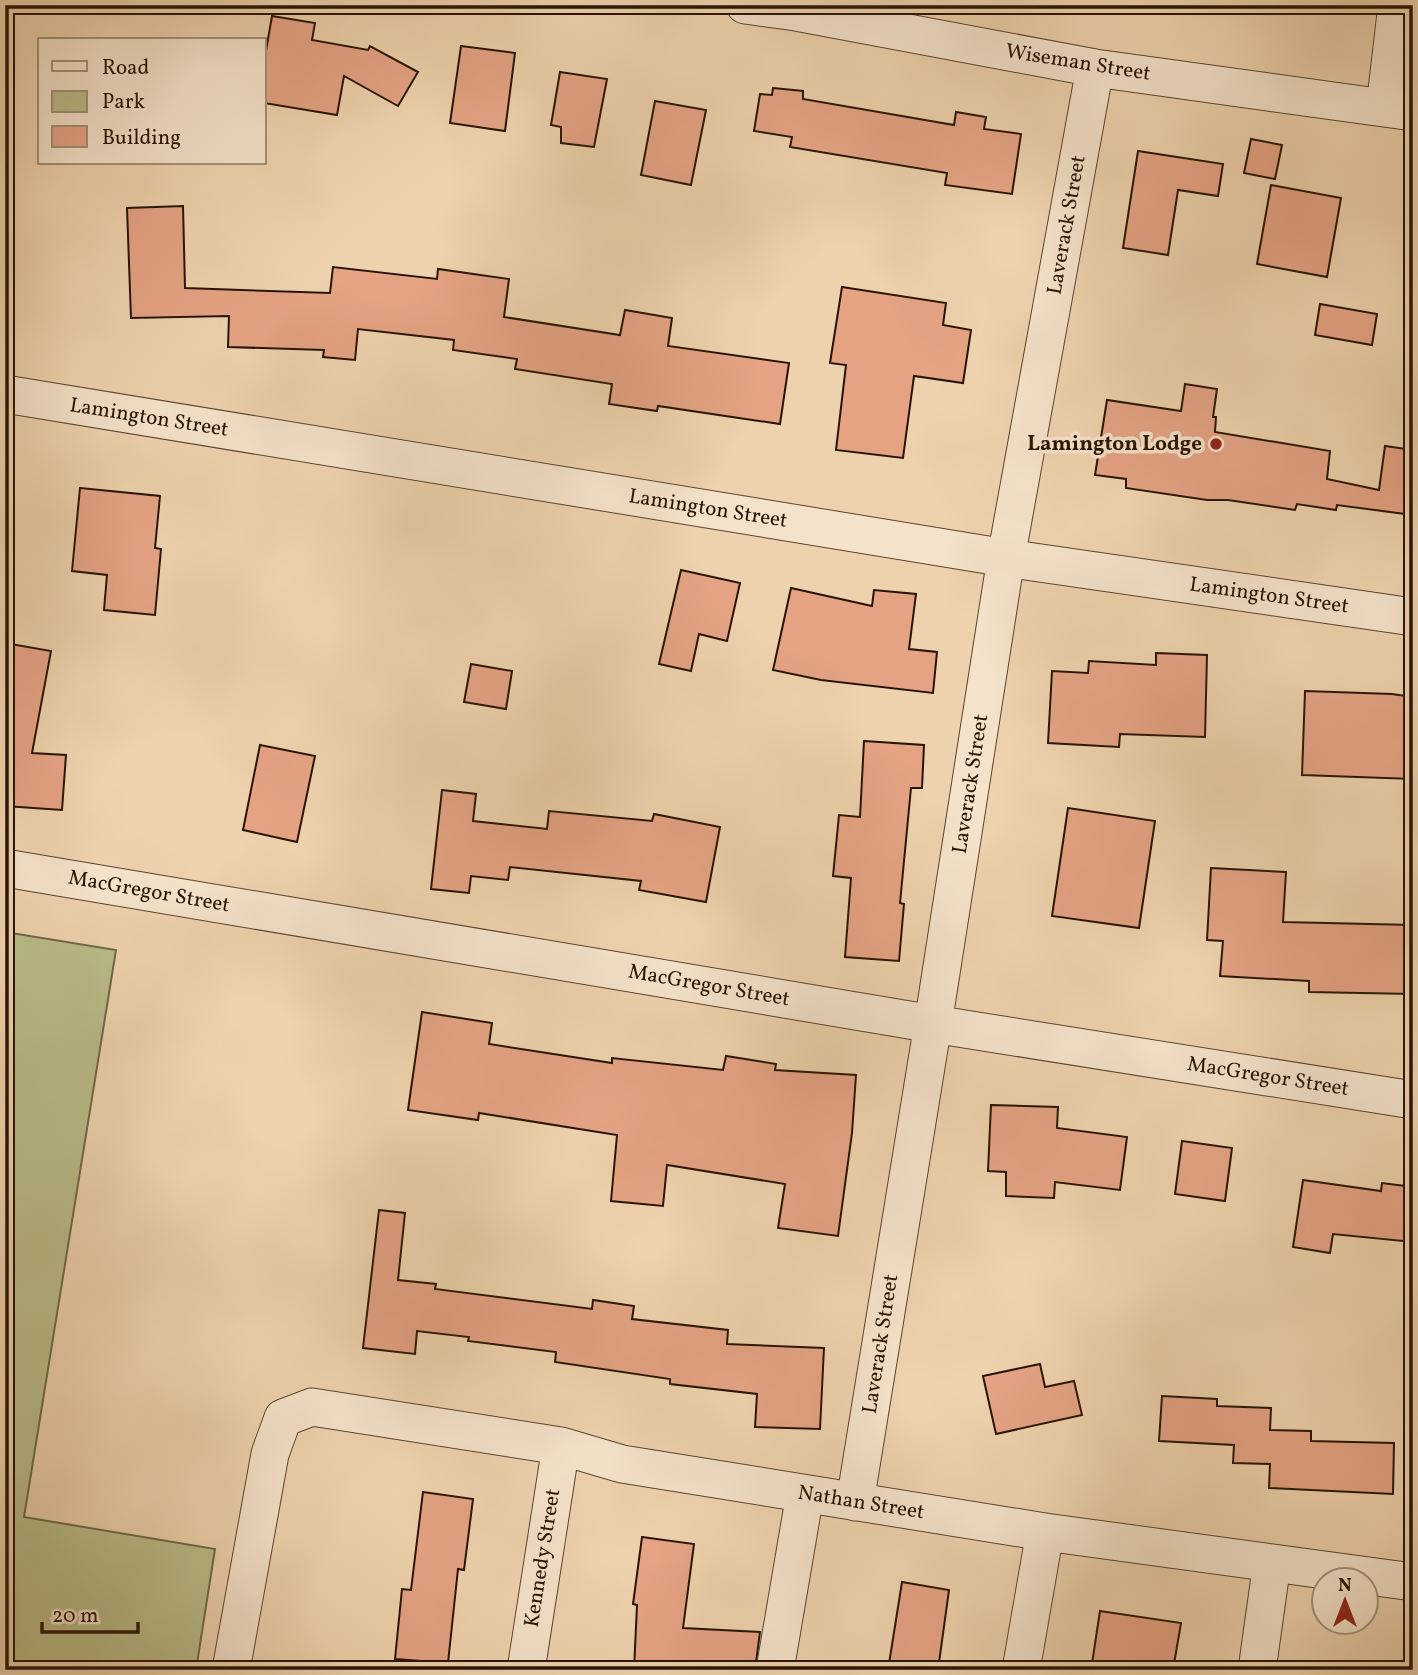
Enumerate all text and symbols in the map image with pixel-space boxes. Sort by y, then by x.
street label: Wiseman Street [1003,37,1153,89]
legend [38,38,266,164]
text: Road [102,54,149,83]
text: Park [102,88,145,117]
text: Building [102,124,181,153]
street label: Laverack Street [1040,153,1094,297]
street label: Lamington Street [67,391,231,445]
place label: Lamington Lodge [1027,430,1202,459]
marker: Lamington Lodge [1208,436,1224,452]
street label: Lamington Street [626,482,790,536]
street label: Lamington Street [1188,570,1350,622]
street label: Laverack Street [946,712,996,856]
street label: MacGregor Street [66,864,232,920]
street label: MacGregor Street [626,958,792,1014]
street label: MacGregor Street [1185,1050,1351,1104]
street label: Laverack Street [856,1272,906,1416]
street label: Nathan Street [796,1479,926,1527]
street label: Kennedy Street [518,1486,568,1630]
north arrow [1310,1566,1380,1636]
text: N [1338,1573,1352,1599]
scale bar [42,1591,138,1635]
text: 20 m [52,1602,98,1631]

